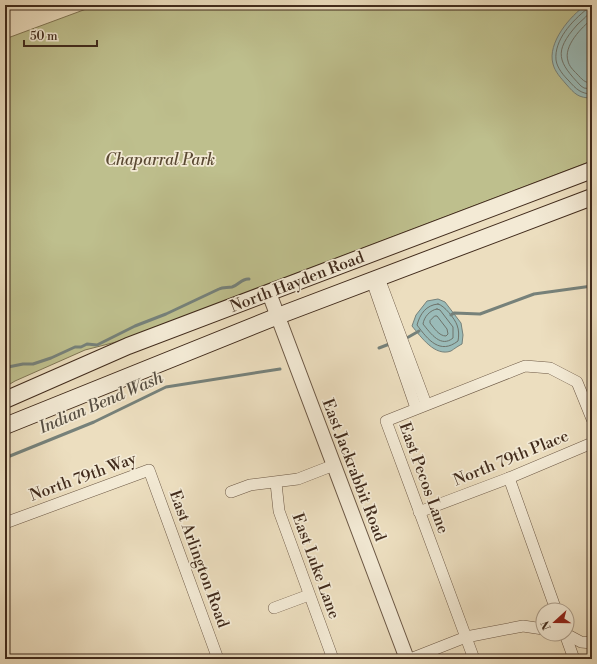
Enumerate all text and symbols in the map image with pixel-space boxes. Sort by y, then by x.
scale bar [24,22,97,48]
text: 50 m [30,29,58,44]
park label: Chaparral Park [105,150,215,170]
street label: North Hayden Road [227,247,367,317]
water label: Indian Bend Wash [34,367,167,440]
street label: East Jackrabbit Road [318,396,390,544]
street label: East Pecos Lane [395,420,453,536]
street label: North 79th Place [450,426,572,490]
street label: North 79th Way [27,448,139,506]
street label: East Arlington Road [165,487,233,631]
street label: East Luke Lane [288,510,344,622]
north arrow [535,602,575,642]
text: N [538,618,555,632]

